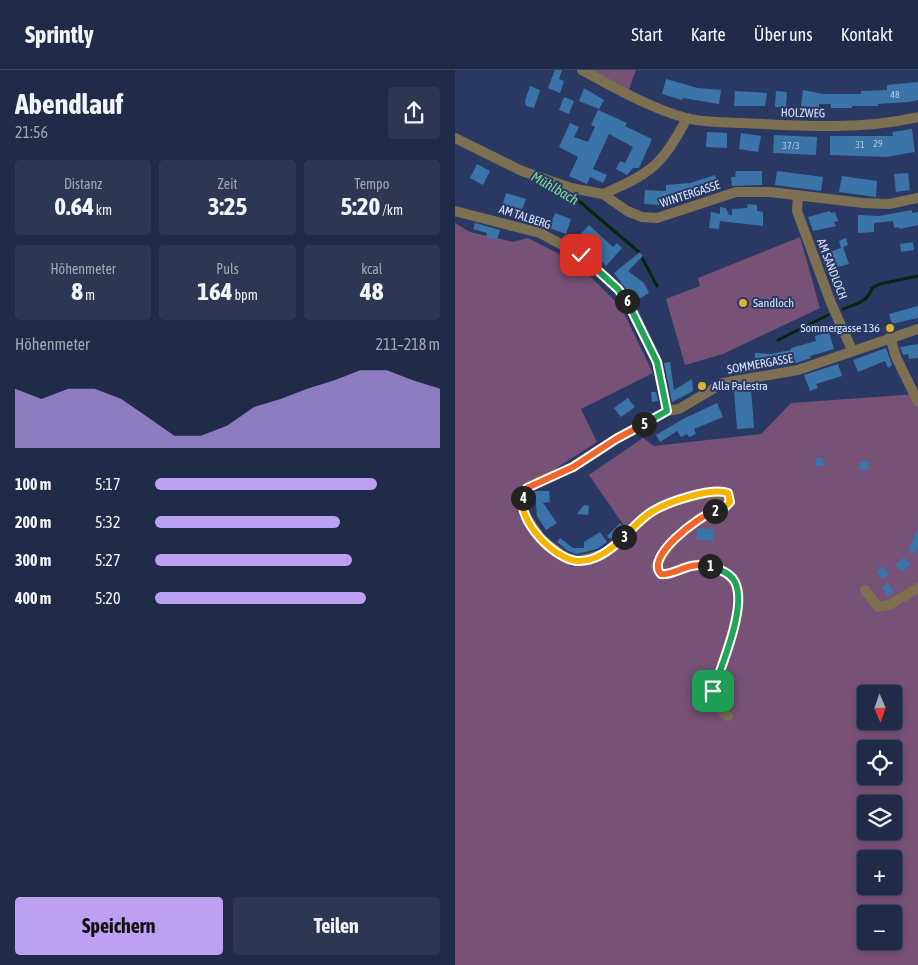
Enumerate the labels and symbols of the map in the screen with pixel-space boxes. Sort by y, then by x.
house number: 48 [890,89,900,100]
street label: HOLZWEG [781,106,825,120]
house number: 29 [873,138,883,149]
house number: 31 [855,139,865,150]
house number: 37/3 [782,140,800,151]
water label: Mühlbach [529,168,582,208]
street label: WINTERGASSE [658,178,722,210]
street label: AM TALBERG [497,202,553,232]
pin [560,234,602,276]
street label: AM SANDLOCH [814,237,850,301]
pin: 6 [615,288,639,314]
place label: Sandloch [753,296,794,310]
marker: Sandloch [737,297,749,309]
place label: Sommergasse 136 [800,321,880,335]
marker: Sommergasse 136 [884,322,896,334]
street label: SOMMERGASSE [726,351,794,377]
place label: Alla Palestra [712,379,768,393]
marker: Alla Palestra [696,380,708,392]
pin: 5 [631,412,657,436]
pin: 4 [511,486,535,510]
pin: 2 [703,498,727,524]
pin: 3 [611,524,637,550]
pin: 1 [697,554,723,578]
pin [692,670,734,712]
north arrow [857,685,903,730]

